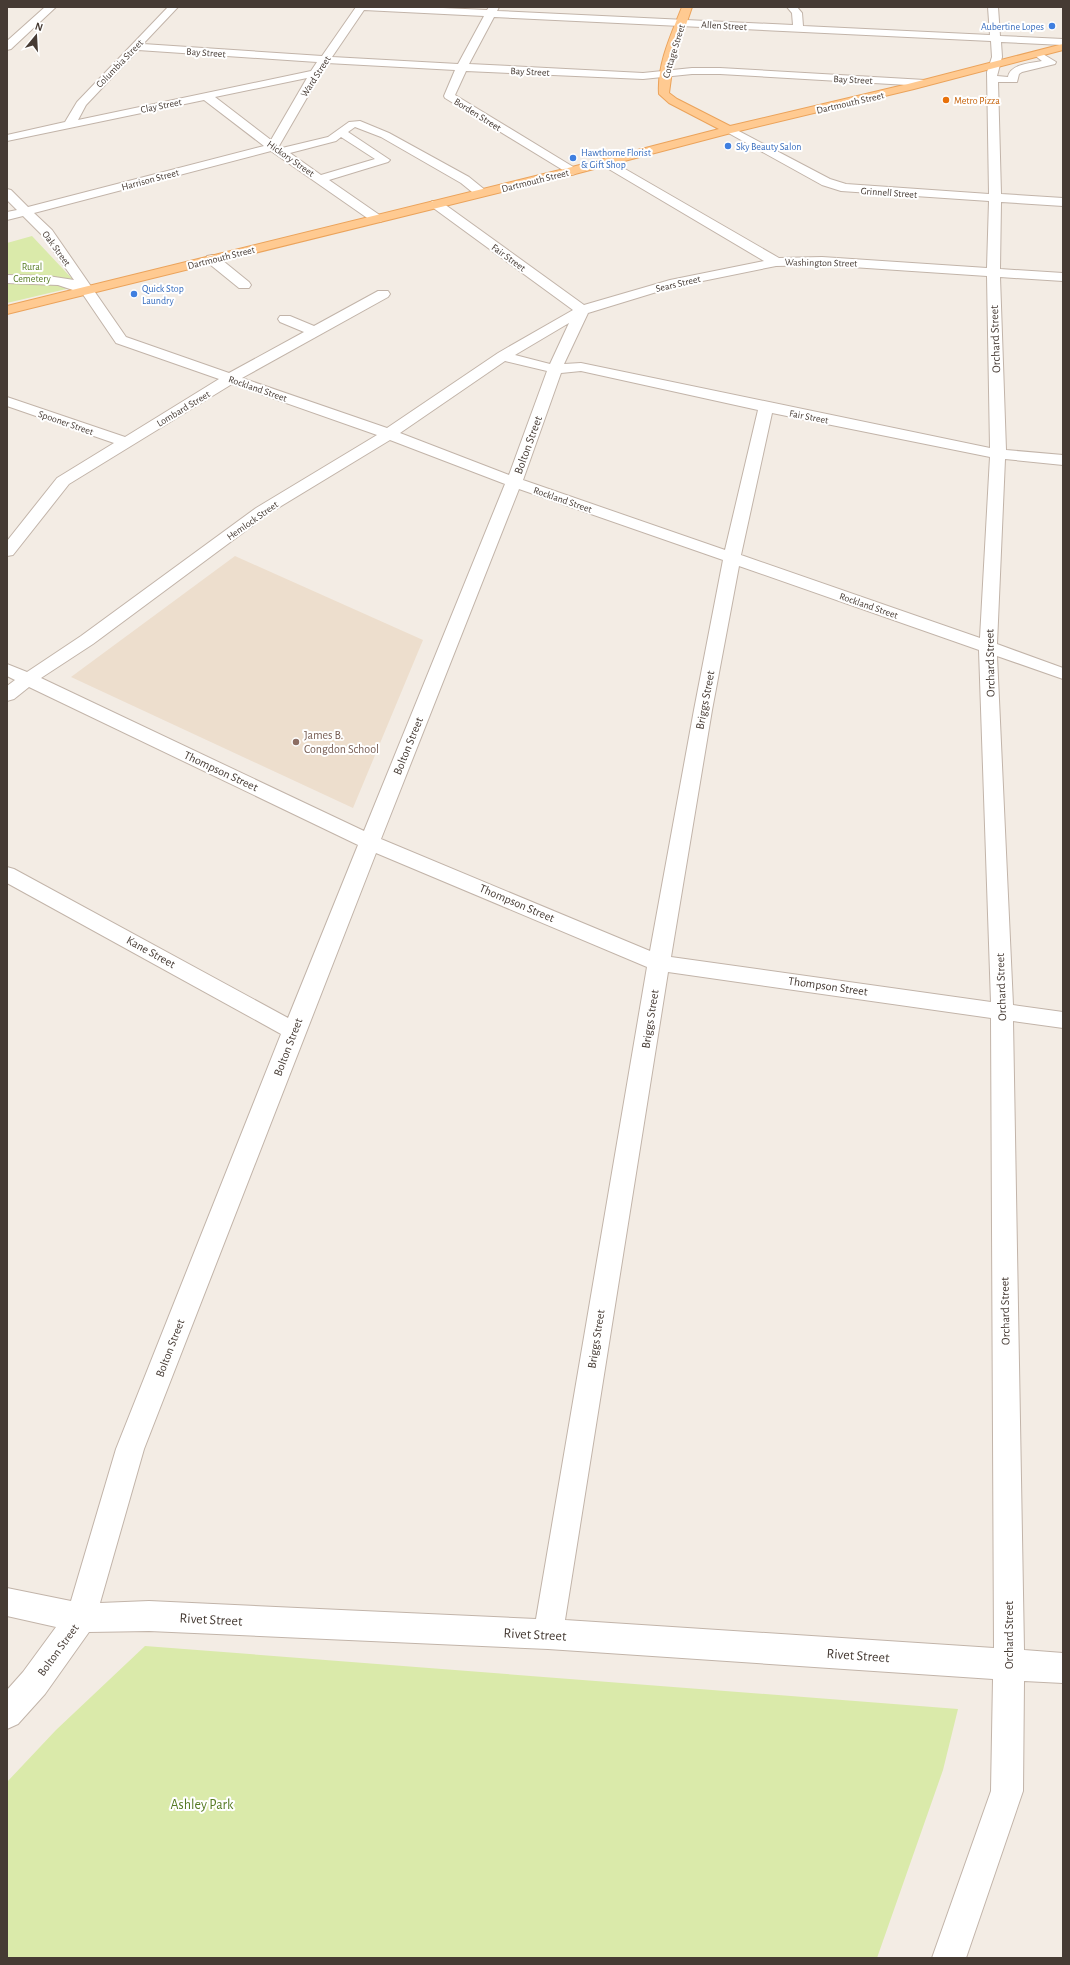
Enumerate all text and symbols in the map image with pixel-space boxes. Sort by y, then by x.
north arrow [16,16,56,56]
street label: Allen Street [701,20,748,32]
text: N [34,21,44,33]
marker: Aubertine Lopes [1047,21,1057,31]
street label: Cottage Street [661,22,687,79]
place label: Aubertine Lopes [981,22,1044,32]
street label: Columbia Street [94,37,146,90]
street label: Bay Street [186,47,227,59]
street label: Ward Street [299,54,333,99]
street label: Bay Street [510,66,551,78]
street label: Bay Street [833,74,874,86]
street label: Dartmouth Street [815,90,886,116]
marker: Metro Pizza [941,95,951,105]
street label: Borden Street [452,96,503,134]
place label: Metro Pizza [954,96,1000,106]
street label: Clay Street [140,97,183,115]
street label: Hickory Street [265,139,317,179]
marker: Sky Beauty Salon [723,141,733,151]
place label: Sky Beauty Salon [736,142,801,152]
place label: Hawthorne Florist & Gift Shop [581,148,652,170]
marker: Hawthorne Florist & Gift Shop [568,153,578,163]
street label: Harrison Street [121,167,181,192]
street label: Dartmouth Street [501,168,571,194]
street label: Grinnell Street [860,186,918,200]
street label: Oak Street [40,229,73,269]
street label: Fair Street [489,242,528,274]
street label: Dartmouth Street [187,245,257,271]
street label: Washington Street [785,257,858,269]
park label: Rural Cemetery [13,262,51,284]
street label: Sears Street [655,274,702,294]
place label: Quick Stop Laundry [142,284,184,306]
marker: Quick Stop Laundry [129,289,139,299]
street label: Orchard Street [988,305,1002,373]
street label: Rockland Street [227,374,289,404]
street label: Lombard Street [155,389,213,429]
street label: Fair Street [788,408,830,426]
street label: Spooner Street [37,409,95,437]
street label: Bolton Street [512,414,544,476]
street label: Rockland Street [532,485,594,515]
street label: Hemlock Street [225,499,281,542]
street label: Rockland Street [838,591,900,621]
street label: Orchard Street [983,629,997,697]
street label: Briggs Street [693,670,717,730]
street label: Bolton Street [391,715,425,777]
place label: James B. Congdon School [304,729,379,755]
marker: James B. Congdon School [291,737,301,747]
street label: Thompson Street [182,749,260,793]
street label: Thompson Street [478,882,556,924]
street label: Kane Street [125,934,178,970]
street label: Orchard Street [994,953,1008,1021]
street label: Thompson Street [787,974,869,998]
street label: Briggs Street [639,989,661,1049]
street label: Bolton Street [271,1016,305,1078]
street label: Orchard Street [998,1277,1012,1345]
street label: Briggs Street [585,1309,607,1369]
street label: Bolton Street [153,1317,187,1379]
street label: Orchard Street [1003,1601,1015,1669]
street label: Rivet Street [179,1611,243,1629]
street label: Bolton Street [35,1622,81,1678]
street label: Rivet Street [503,1626,567,1644]
street label: Rivet Street [826,1647,890,1665]
park label: Ashley Park [171,1798,234,1812]

